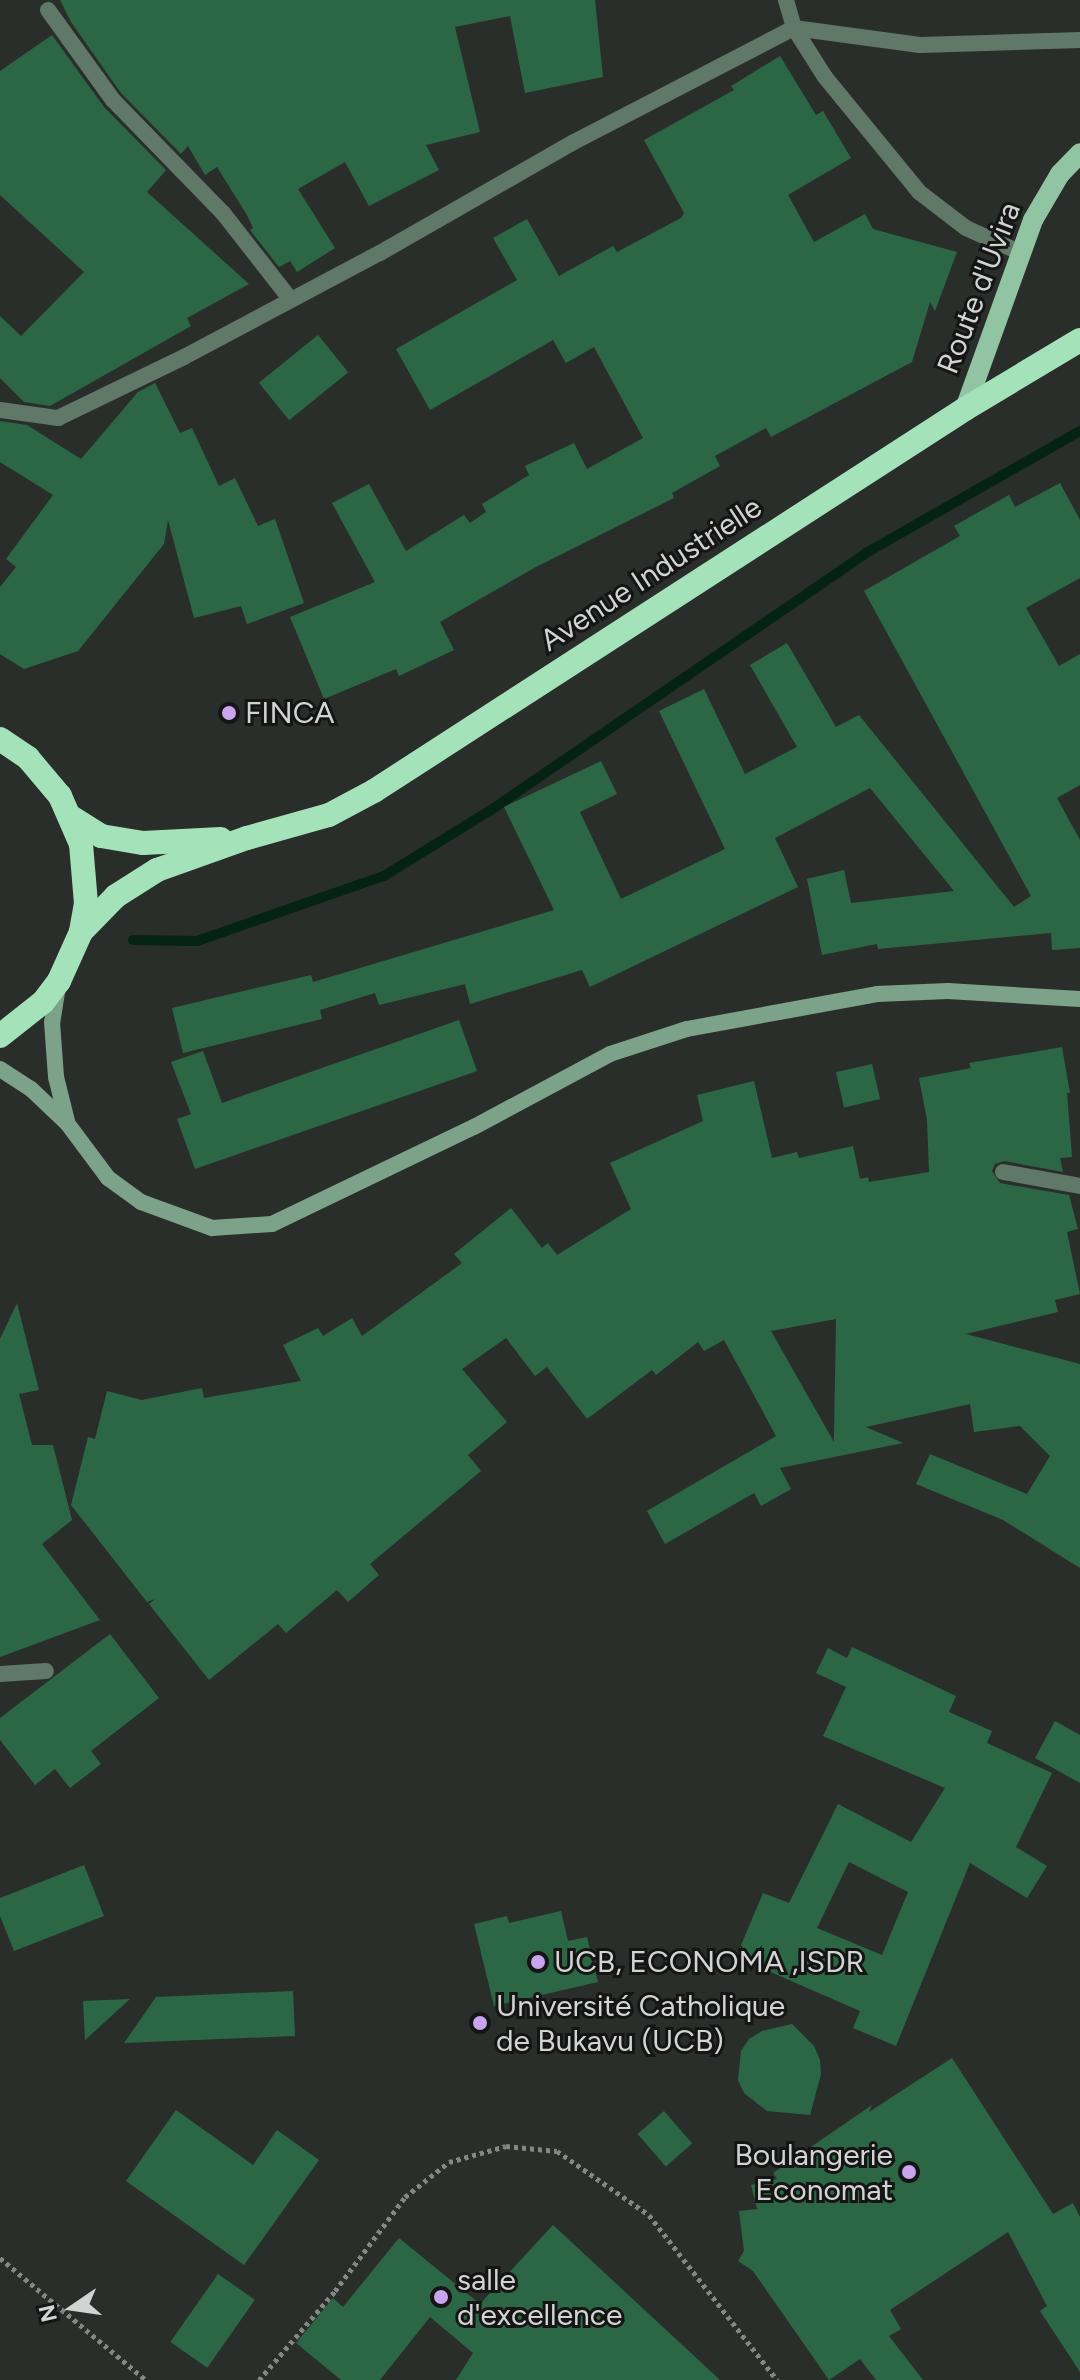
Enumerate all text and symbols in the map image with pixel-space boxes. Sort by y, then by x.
street label: Route d'Uvira [930,197,1028,379]
street label: Avenue Industrielle [534,489,768,659]
place label: FINCA [245,695,335,731]
marker: FINCA [220,704,238,722]
place label: UCB, ECONOMA ,ISDR [554,1944,864,1980]
marker: UCB, ECONOMA ,ISDR [529,1953,547,1971]
place label: Université Catholique de Bukavu (UCB) [496,1988,785,2058]
marker: Université Catholique de Bukavu (UCB) [471,2014,489,2032]
place label: Boulangerie Economat [734,2137,893,2208]
marker: Boulangerie Economat [900,2163,918,2181]
place label: salle d'excellence [457,2262,622,2332]
north arrow [32,2268,112,2348]
marker: salle d'excellence [432,2288,450,2306]
text: N [33,2302,63,2325]

